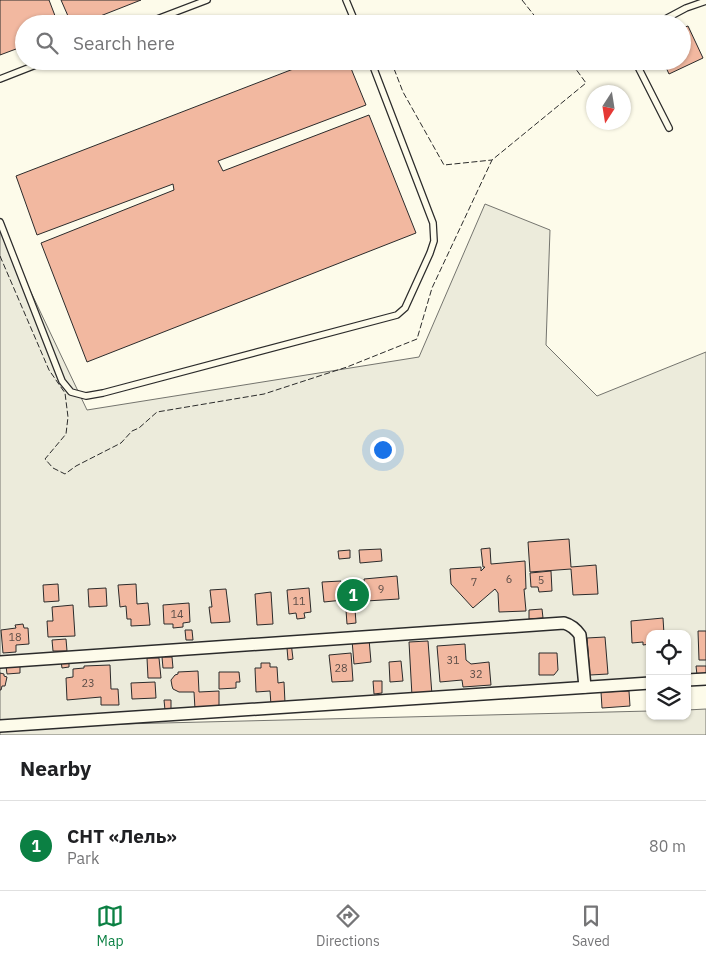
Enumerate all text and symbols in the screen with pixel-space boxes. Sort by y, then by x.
search box [15,15,691,70]
icon: search [33,29,61,57]
text: Search here [73,31,175,55]
north arrow [586,85,631,130]
your location [370,437,396,463]
house number: 6 [506,572,512,586]
house number: 5 [538,573,544,587]
house number: 7 [471,575,477,589]
pin: 1 [337,576,369,614]
house number: 9 [378,582,384,596]
house number: 11 [292,594,306,608]
house number: 14 [170,607,184,621]
house number: 18 [8,630,22,644]
map controls [646,630,691,720]
button: locate [646,630,691,675]
house number: 31 [446,653,460,667]
house number: 28 [334,661,348,675]
house number: 32 [469,667,483,681]
button: layers [646,675,691,720]
house number: 23 [81,676,95,690]
text: Nearby [20,754,91,782]
text: СНТ «Лель» [67,824,177,848]
text: 1 [31,836,41,856]
text: 80 m [649,836,686,856]
text: Park [67,848,99,868]
tab: Map [96,902,124,950]
tab: Directions [316,902,380,950]
tab: Saved [572,902,610,950]

